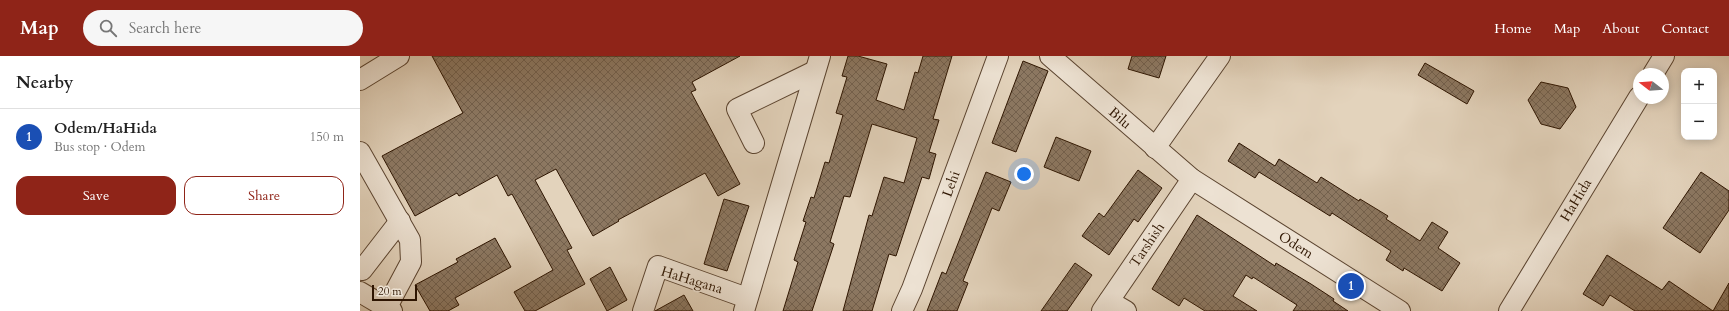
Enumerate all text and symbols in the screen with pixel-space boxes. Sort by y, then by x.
search box [83,10,363,46]
text: Map [20,15,59,41]
icon: search [97,17,119,39]
text: Search here [129,18,201,38]
text: Home [1494,19,1532,38]
text: Map [1554,19,1580,38]
text: About [1602,19,1639,38]
text: Contact [1661,19,1709,38]
north arrow [1633,68,1669,104]
map controls [1681,68,1717,140]
button: + [1681,68,1717,104]
text: Nearby [16,71,73,94]
street label: Bilu [1104,103,1136,133]
button: − [1681,104,1717,140]
text: Odem/HaHida [54,118,157,138]
text: 1 [26,128,32,146]
text: 150 m [310,128,344,146]
text: Bus stop · Odem [54,138,146,156]
your location [1014,164,1034,184]
street label: Lehi [938,168,964,200]
street label: HaHida [1556,175,1596,225]
button: Save [16,176,176,215]
button: Share [184,176,344,215]
street label: Tarshish [1125,219,1169,271]
street label: Odem [1275,227,1317,263]
street label: HaHagana [659,262,725,298]
pin: 1 [1338,271,1364,301]
scale bar [372,283,417,302]
text: 20 m [378,284,402,299]

